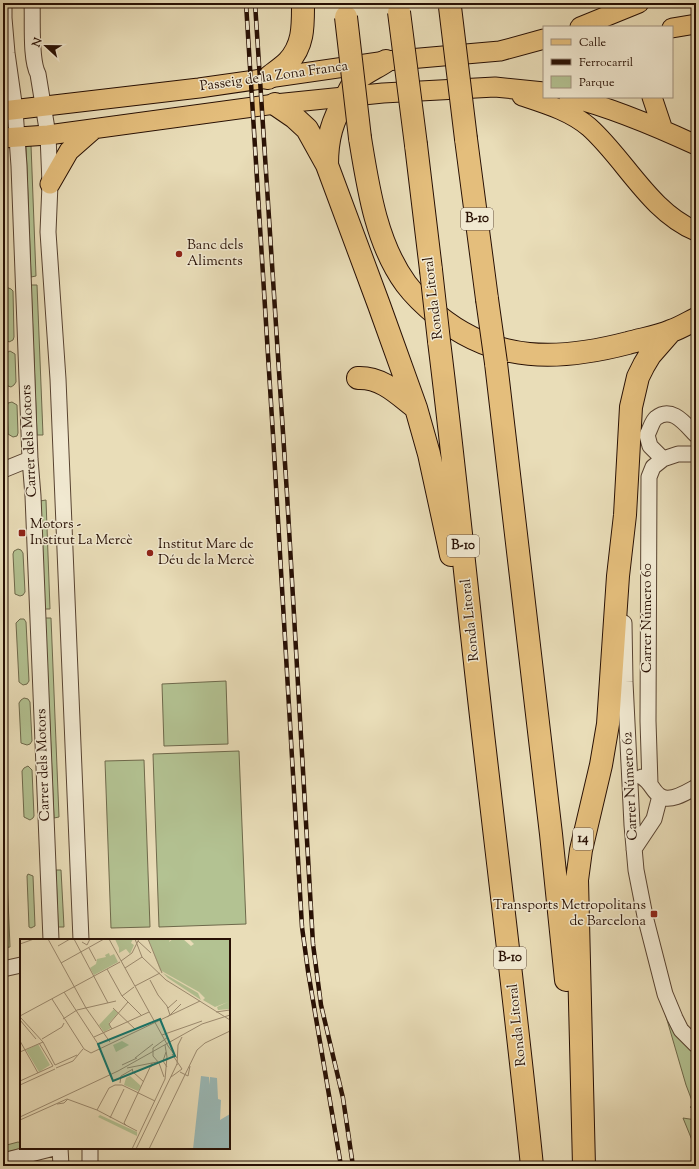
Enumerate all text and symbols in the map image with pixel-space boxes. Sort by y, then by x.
north arrow [26,26,66,66]
legend [543,26,673,98]
text: Calle [579,34,607,52]
text: N [28,35,47,51]
text: Ferrocarril [579,54,634,72]
street label: Passeig de la Zona Franca [199,57,350,97]
text: Parque [579,74,615,92]
road number: B-10 [461,208,493,230]
place label: Banc dels Aliments [187,236,243,272]
marker: Banc dels Aliments [174,249,184,259]
street label: Ronda Litoral [419,255,449,341]
street label: Carrer dels Motors [17,384,43,498]
place label: Motors - Institut La Mercè [30,515,133,551]
marker: Motors - Institut La Mercè [17,528,27,538]
place label: Institut Mare de Déu de la Mercè [158,535,255,571]
road number: B-10 [447,535,479,557]
marker: Institut Mare de Déu de la Mercè [145,548,155,558]
street label: Carrer Número 60 [638,563,658,673]
street label: Ronda Litoral [457,578,485,662]
street label: Carrer dels Motors [32,708,56,822]
street label: Carrer Número 62 [618,731,644,841]
road number: 14 [573,828,593,850]
place label: Transports Metropolitans de Barcelona [493,896,647,932]
marker: Transports Metropolitans de Barcelona [649,909,659,919]
inset map [20,939,230,1149]
road number: B-10 [494,947,526,969]
street label: Ronda Litoral [504,983,532,1067]

